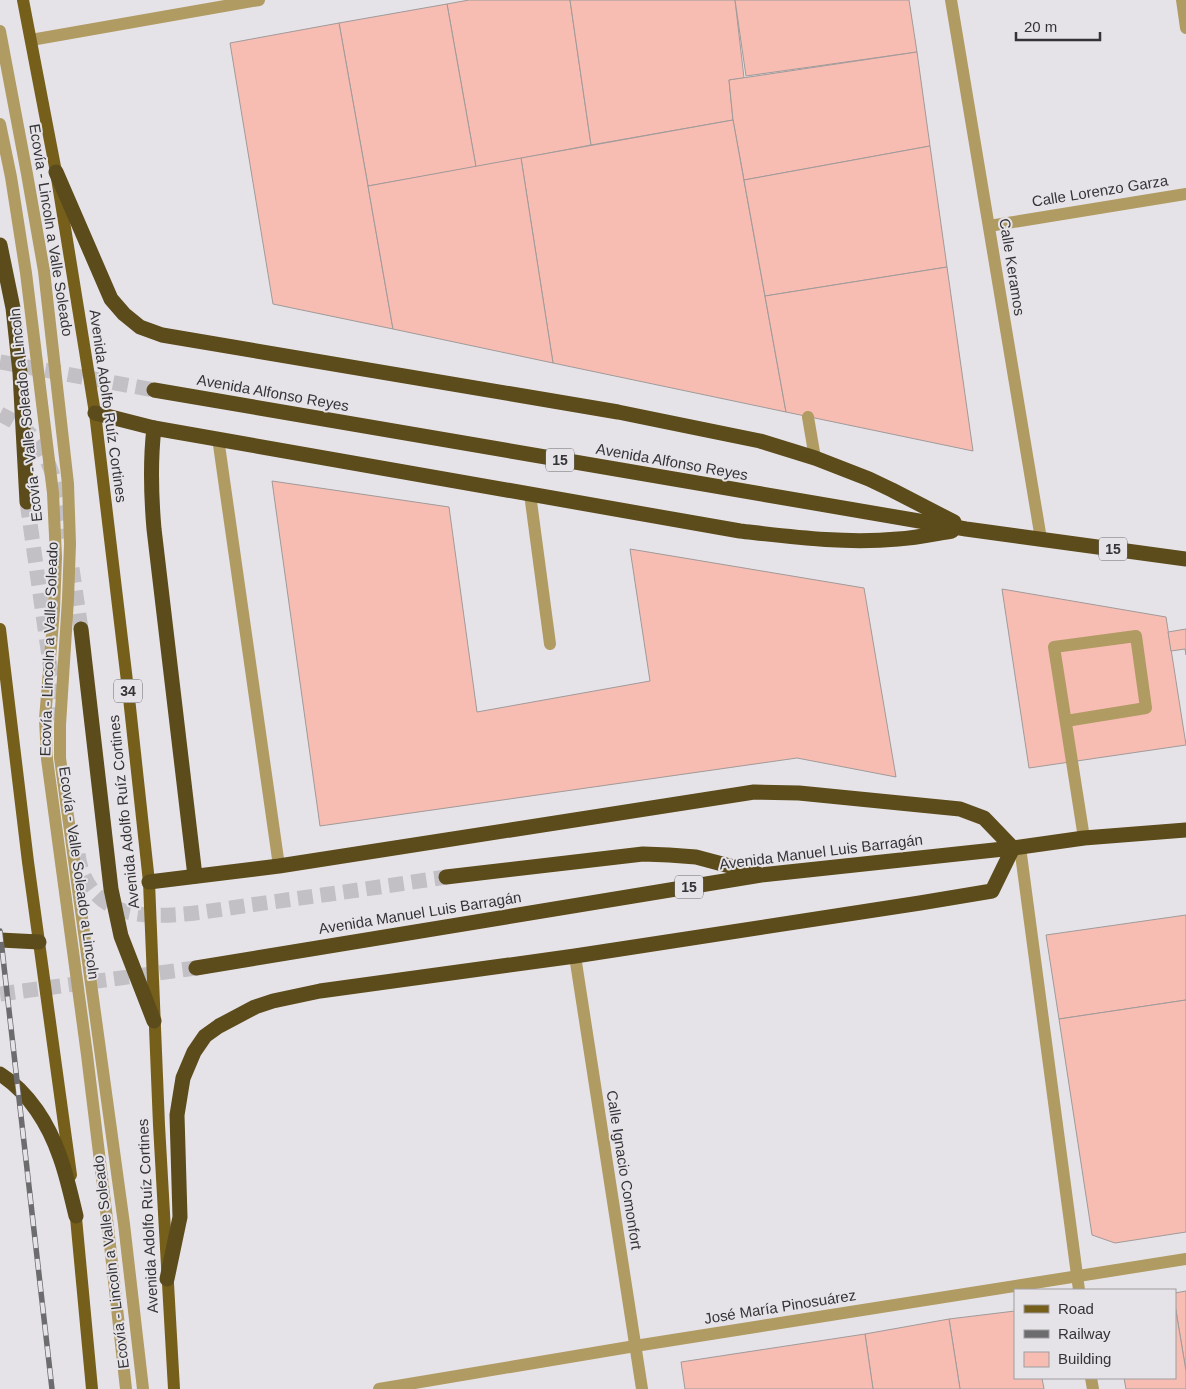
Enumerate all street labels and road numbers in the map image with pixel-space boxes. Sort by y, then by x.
street label: Ecovía - Lincoln a Valle Soleado [26,122,77,337]
street label: Calle Lorenzo Garza [1031,171,1170,210]
street label: Calle Keramos [996,217,1029,317]
street label: Ecovía - Valle Soleado a Lincoln [6,307,45,523]
street label: Avenida Adolfo Ruíz Cortines [87,308,130,504]
street label: Avenida Alfonso Reyes [196,371,350,414]
street label: Avenida Alfonso Reyes [595,440,749,483]
road number: 15 [546,448,574,472]
road number: 15 [1099,538,1127,560]
street label: Ecovía - Lincoln a Valle Soleado [36,541,61,757]
road number: 34 [114,679,142,702]
street label: Avenida Adolfo Ruíz Cortines [105,714,142,910]
street label: Ecovía - Valle Soleado a Lincoln [56,765,103,980]
street label: Avenida Manuel Luis Barragán [718,831,924,872]
road number: 15 [675,876,703,899]
street label: Avenida Manuel Luis Barragán [317,888,522,937]
street label: Calle Ignacio Comonfort [604,1089,646,1252]
street label: Avenida Adolfo Ruíz Cortines [134,1118,161,1314]
street label: Ecovía - Lincoln a Valle Soleado [89,1154,132,1370]
street label: José María Pinosuárez [703,1286,857,1327]

